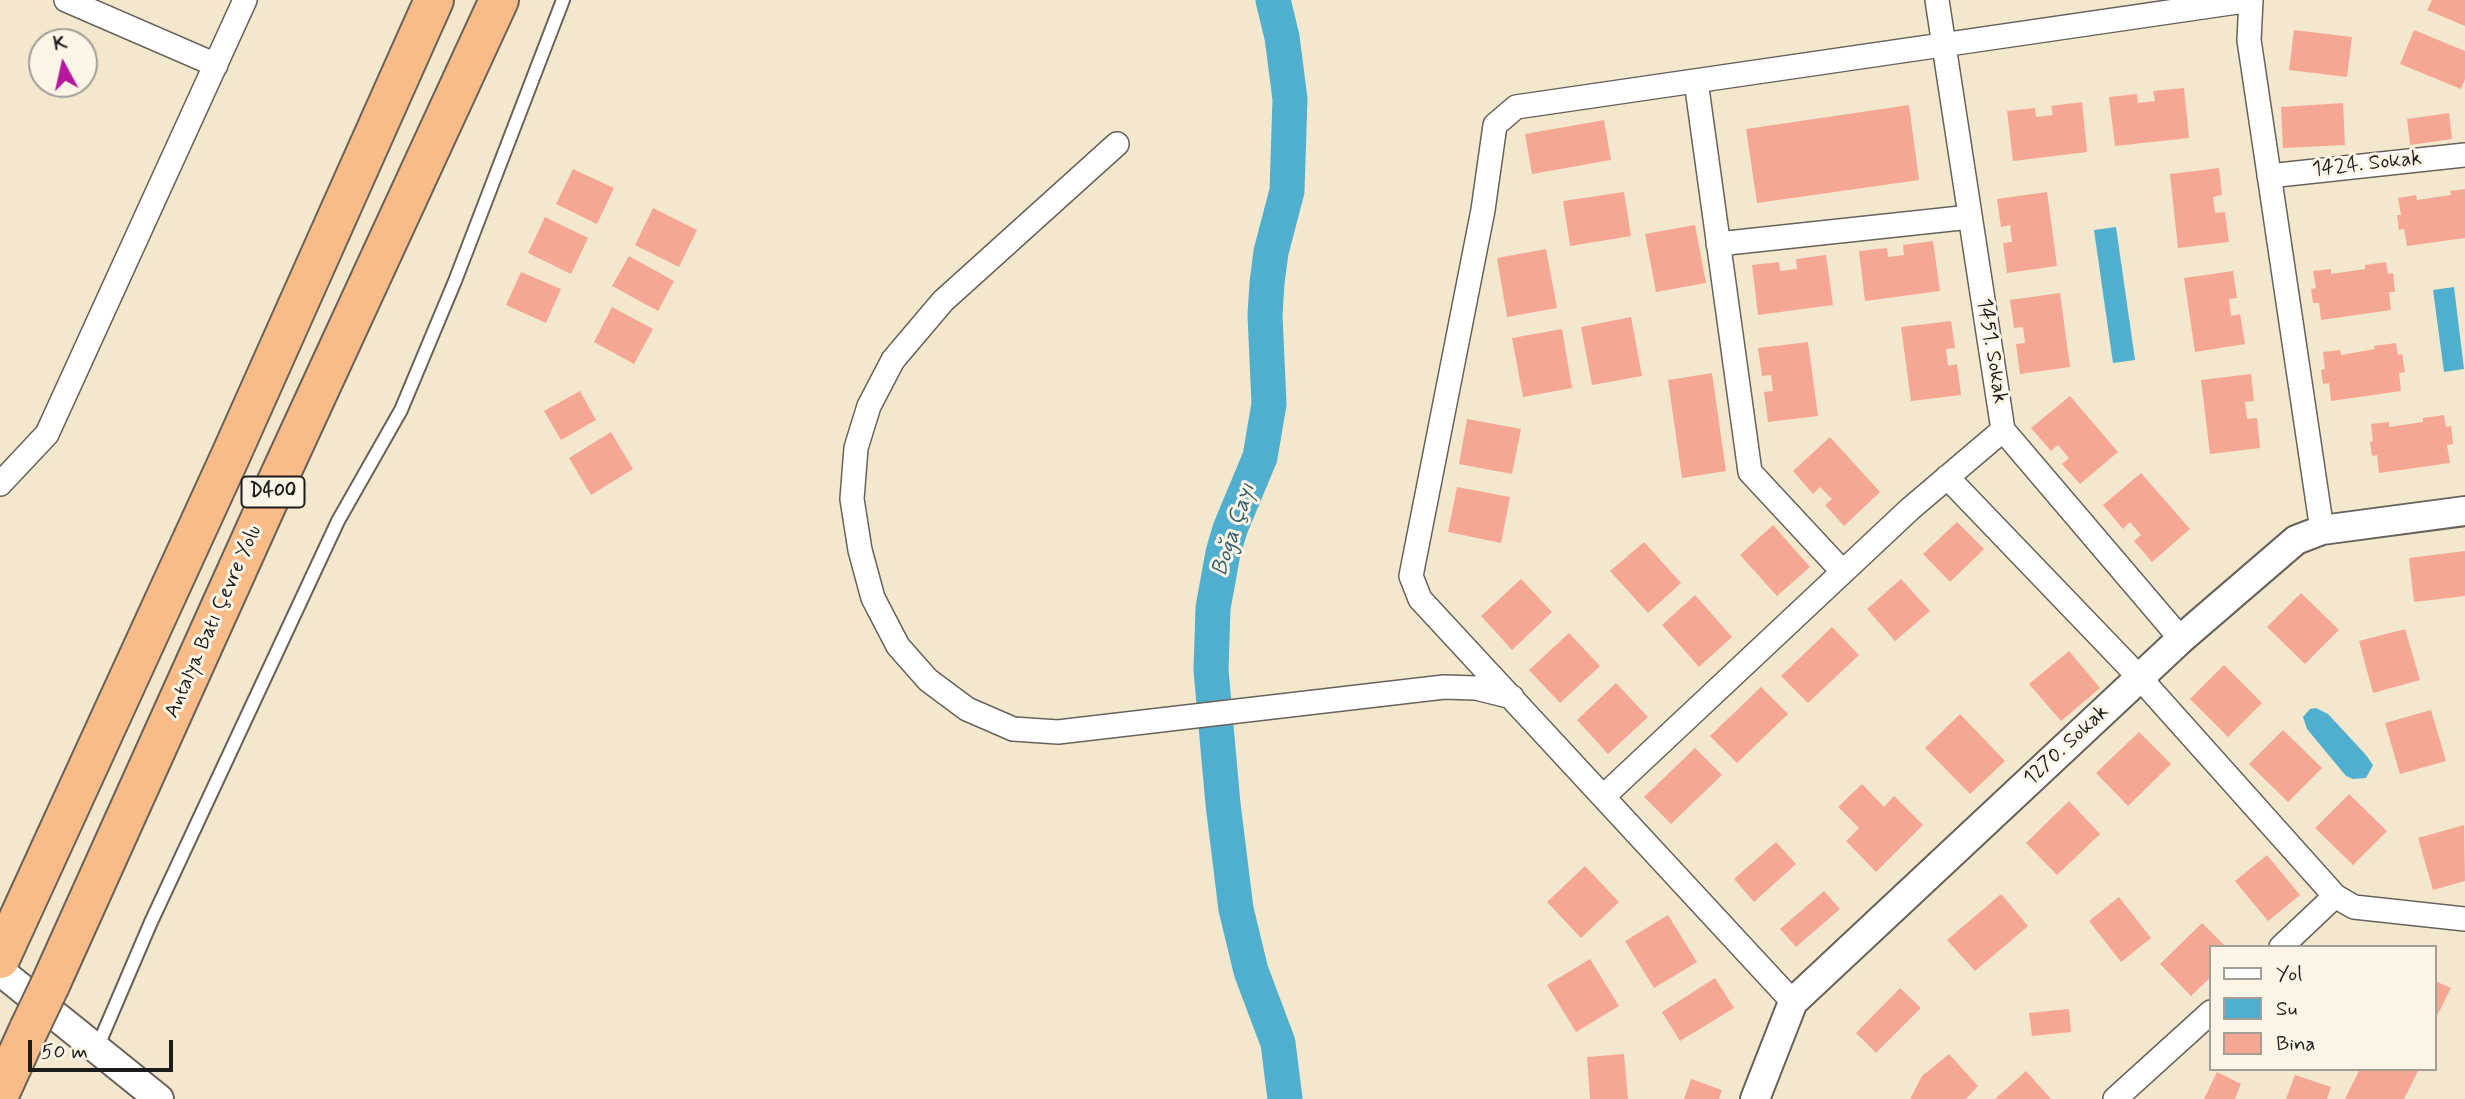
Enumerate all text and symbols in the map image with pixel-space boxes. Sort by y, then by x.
north arrow [28,28,98,98]
text: K [52,30,69,57]
street label: 1424. Sokak [2311,147,2423,183]
street label: 1451. Sokak [1970,297,2012,405]
road number: D400 [242,477,304,508]
water label: Boğa Çayı [1207,480,1263,580]
street label: Antalya Batı Çevre Yolu [160,522,268,722]
street label: 1270. Sokak [2019,700,2115,792]
legend [2210,945,2437,1071]
text: Yol [2276,960,2302,988]
text: Su [2276,995,2297,1023]
scale bar [32,1026,177,1070]
text: Bina [2276,1030,2316,1058]
text: 50 m [41,1038,88,1066]

